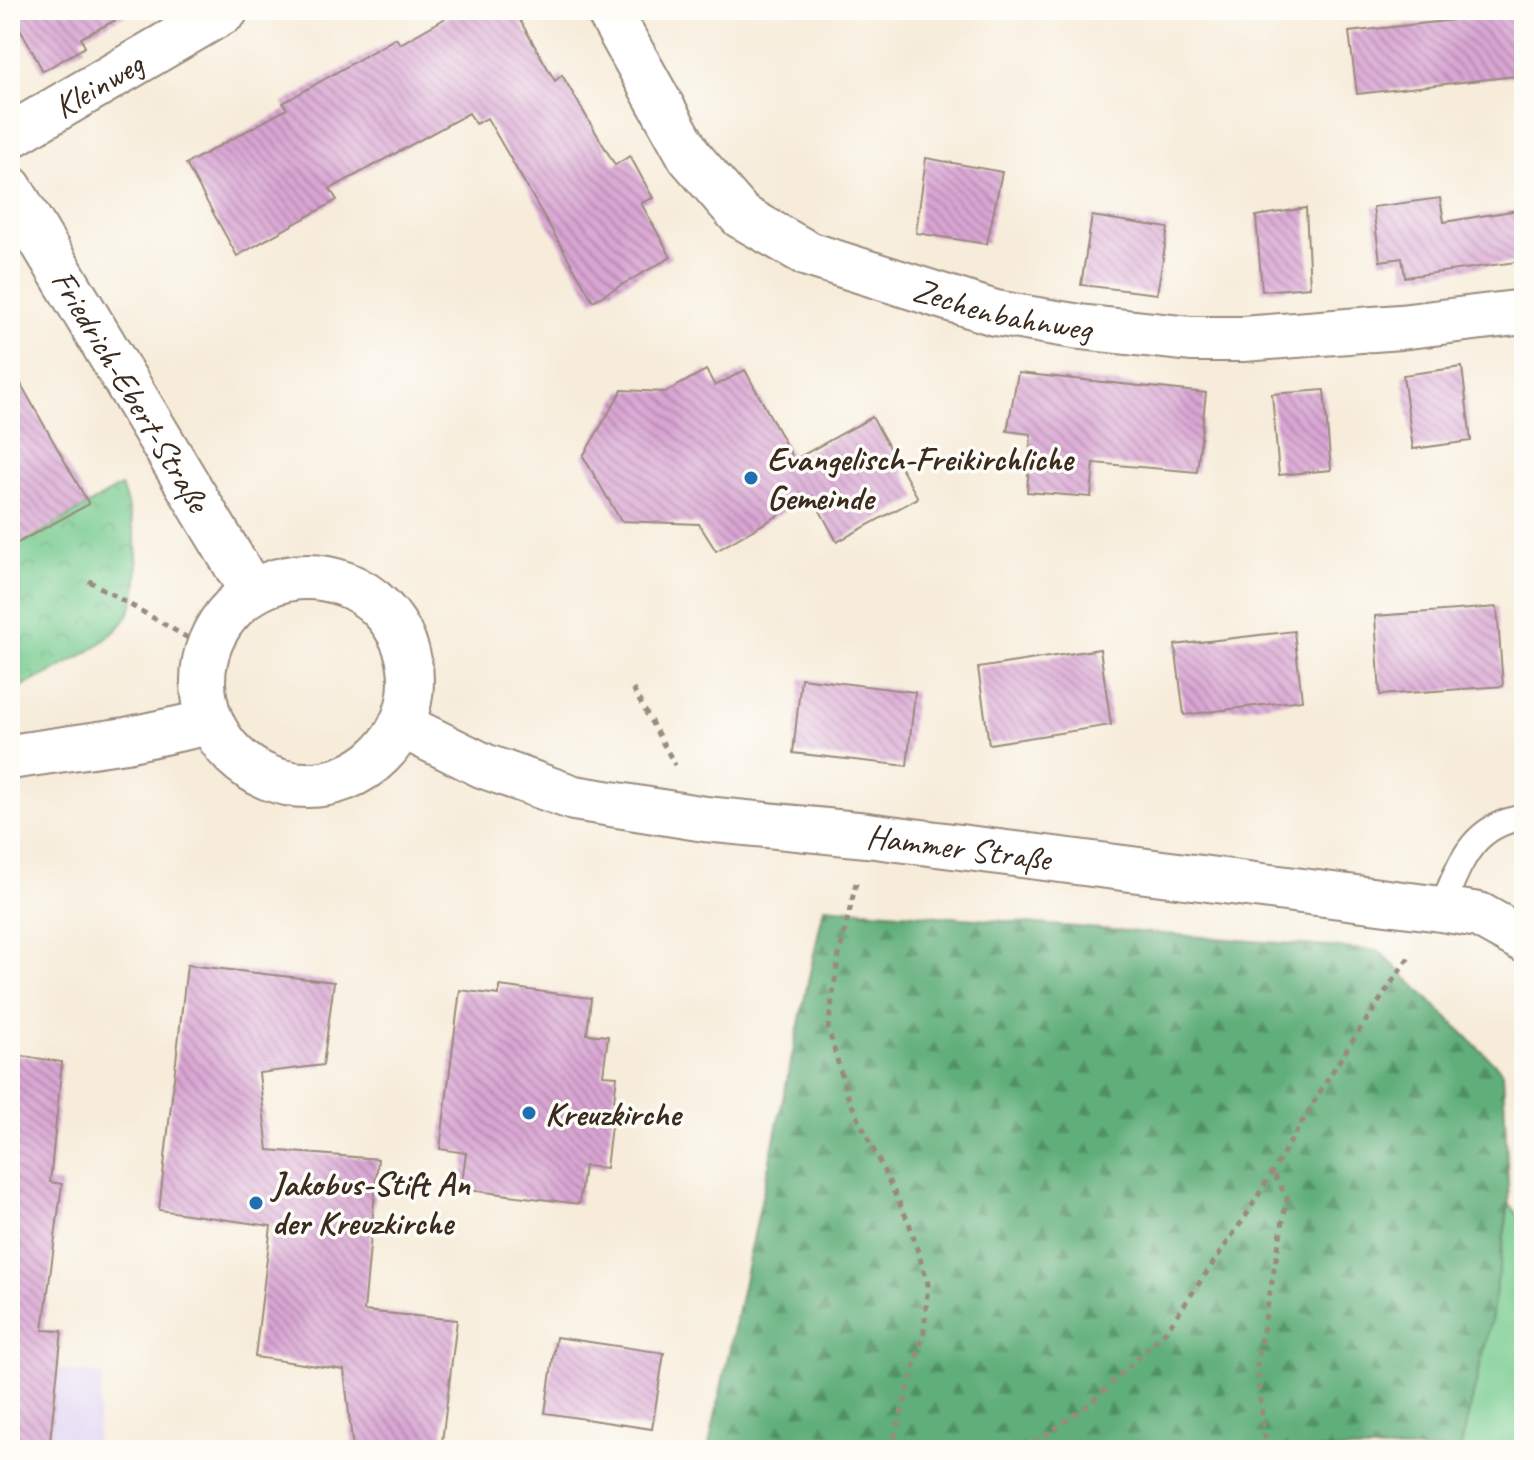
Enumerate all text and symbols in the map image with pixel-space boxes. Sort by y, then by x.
street label: Kleinweg [46,41,152,127]
street label: Friedrich-Ebert-Straße [42,262,222,522]
street label: Zechenbahnweg [908,267,1096,350]
place label: Evangelisch-Freikirchliche Gemeinde [767,437,1075,519]
marker: Evangelisch-Freikirchliche Gemeinde [742,469,760,487]
street label: Hammer Straße [864,814,1056,880]
place label: Kreuzkirche [545,1092,684,1135]
marker: Kreuzkirche [520,1104,538,1122]
place label: Jakobus-Stift An der Kreuzkirche [270,1162,471,1244]
marker: Jakobus-Stift An der Kreuzkirche [247,1194,265,1212]

